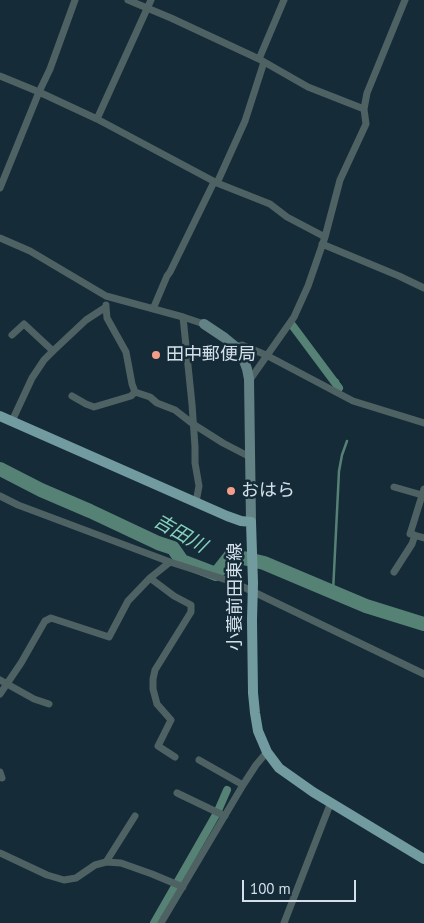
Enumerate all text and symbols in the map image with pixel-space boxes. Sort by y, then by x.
place label: 田中郵便局 [166,344,256,366]
marker: 田中郵便局 [150,349,162,361]
place label: おはら [241,480,295,502]
marker: おはら [225,485,237,497]
water label: 吉田川 [150,510,210,558]
street label: 小蓑前田東線 [225,543,247,651]
scale bar [244,870,358,902]
text: 100 m [250,879,291,898]

